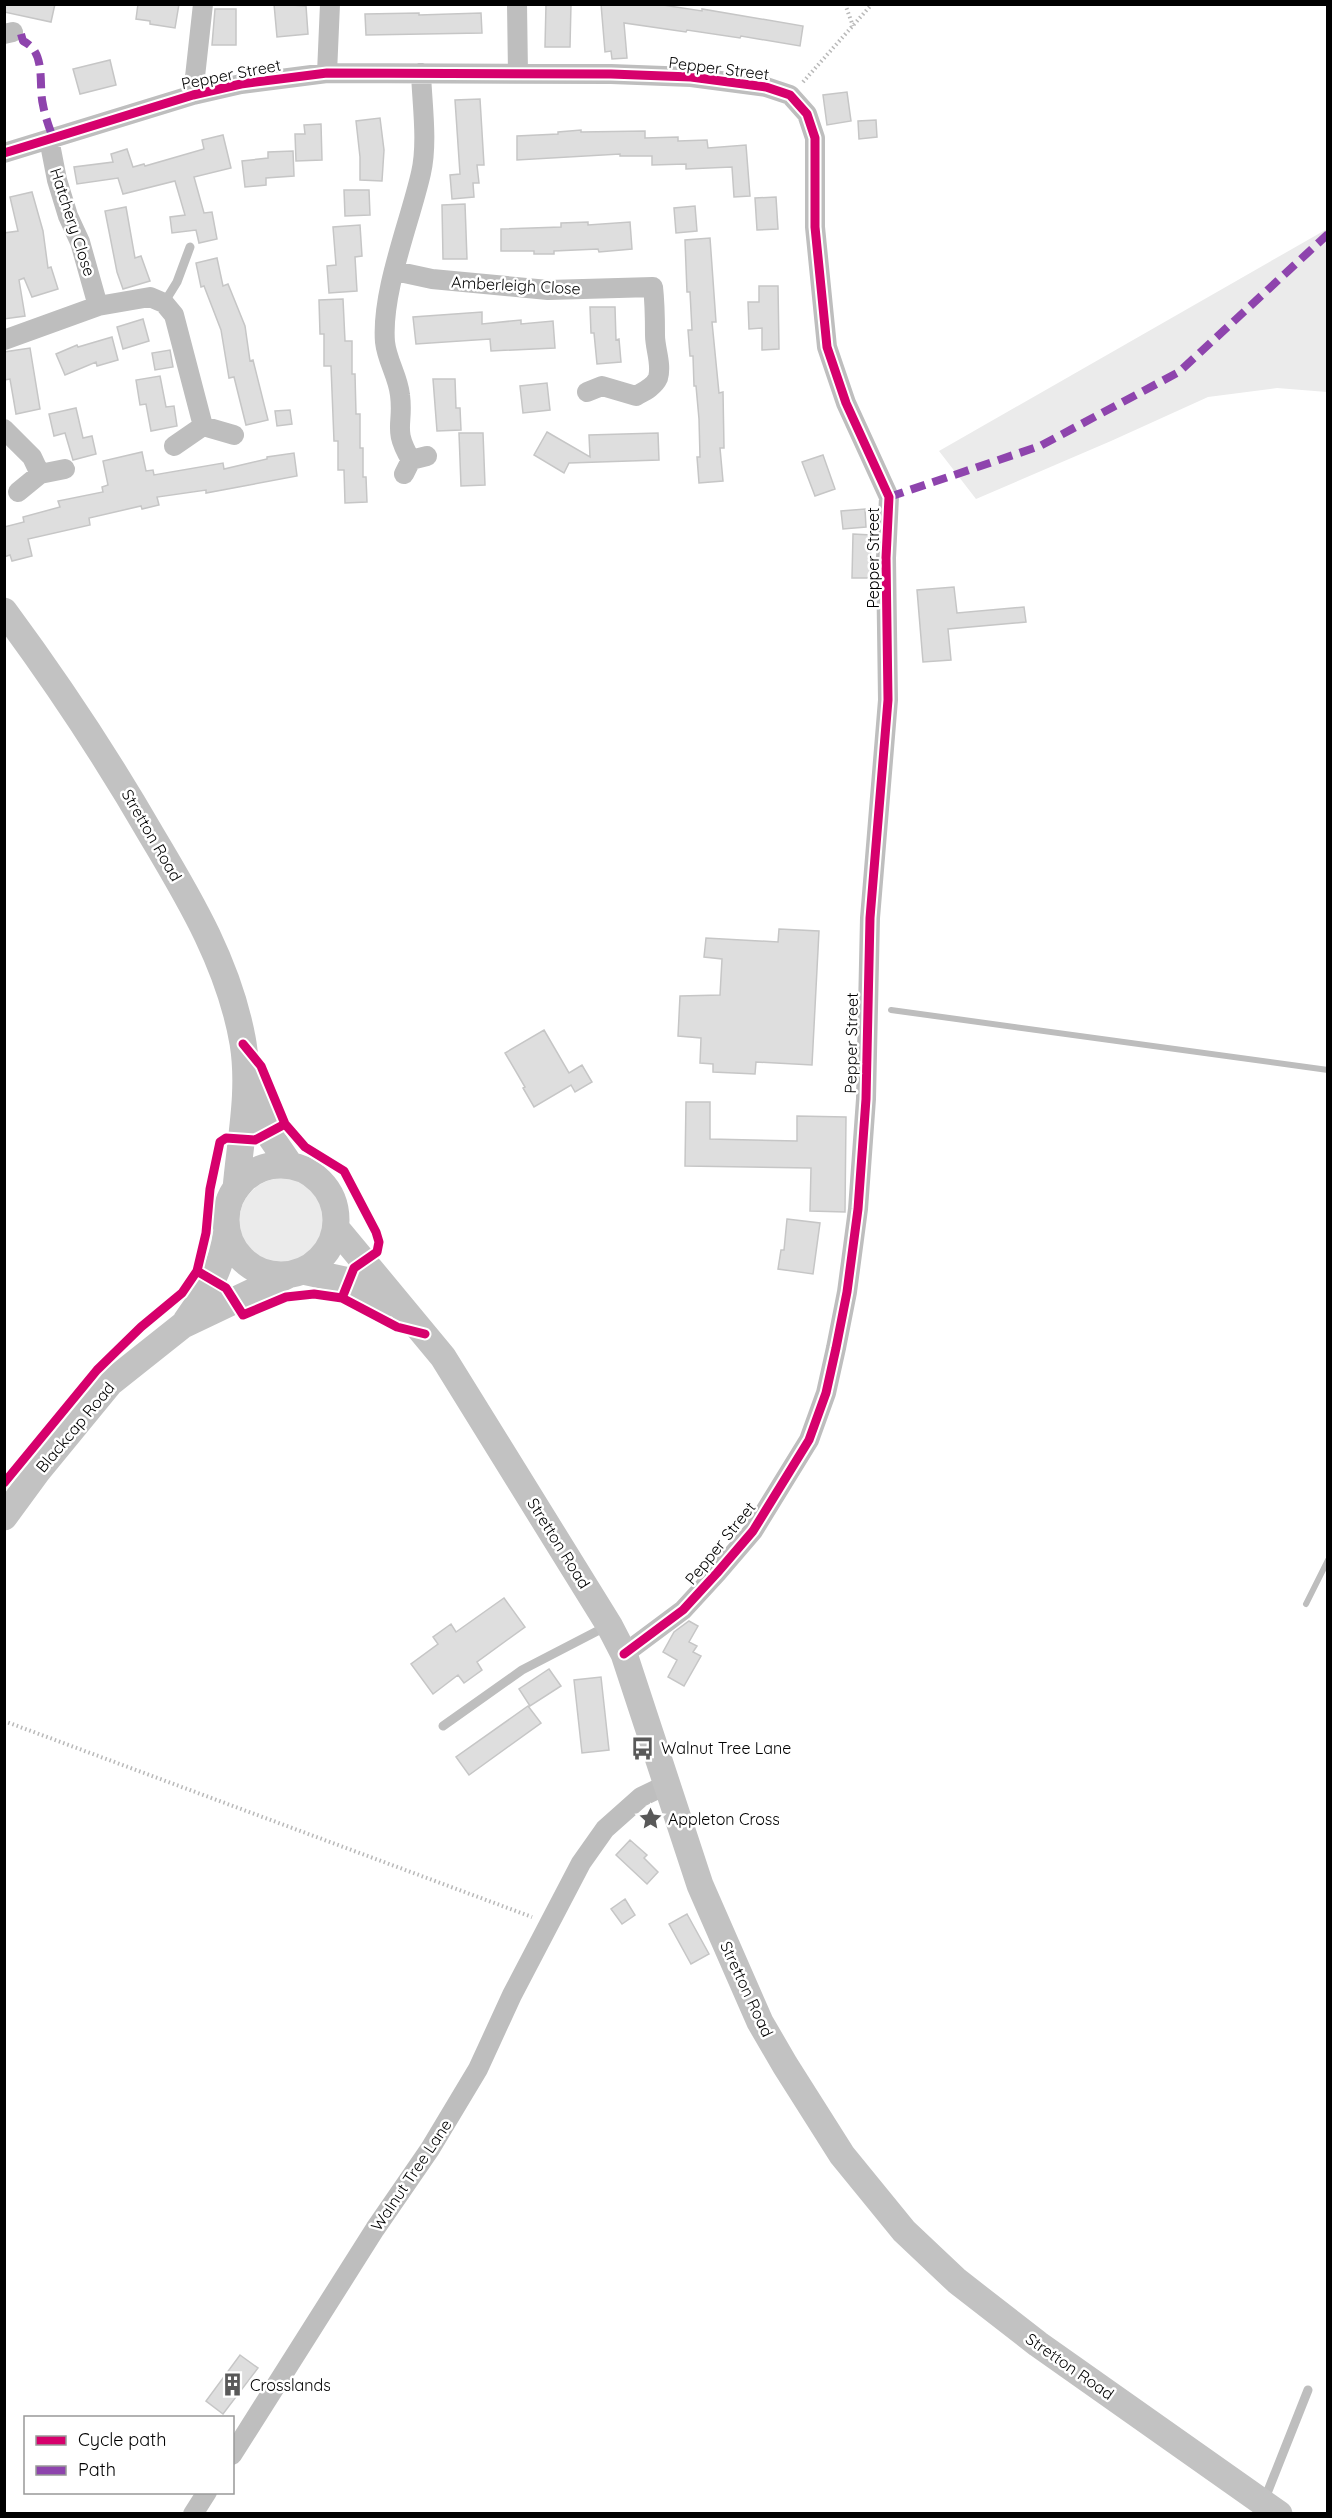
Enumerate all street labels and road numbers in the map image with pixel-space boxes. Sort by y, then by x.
street label: Pepper Street [668,52,770,84]
street label: Pepper Street [179,55,283,93]
street label: Hatchery Close [46,165,100,279]
street label: Amberleigh Close [451,272,581,298]
street label: Pepper Street [863,507,883,609]
street label: Stretton Road [118,785,186,885]
street label: Pepper Street [840,992,862,1094]
street label: Blackcap Road [31,1378,119,1476]
street label: Stretton Road [523,1494,595,1592]
street label: Pepper Street [680,1497,760,1589]
street label: Stretton Road [716,1938,778,2040]
street label: Walnut Tree Lane [366,2115,456,2235]
street label: Stretton Road [1022,2328,1118,2404]

